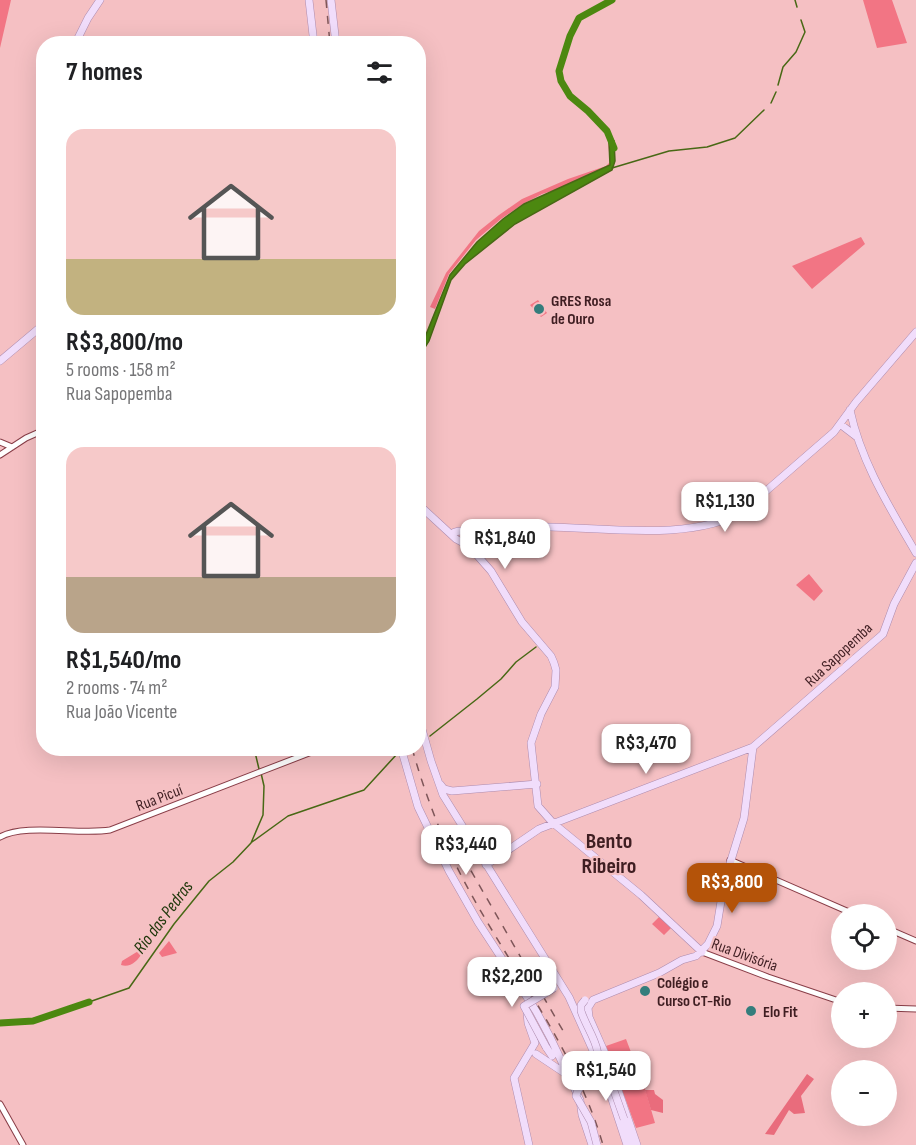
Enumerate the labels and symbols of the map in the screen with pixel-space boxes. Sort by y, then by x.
place label: GRES Rosa de Ouro [551,292,611,329]
marker: GRES Rosa de Ouro [532,302,546,316]
pin: R$1,130 [670,482,780,533]
pin: R$1,840 [450,519,560,570]
street label: Rua Sapopemba [801,619,877,691]
pin: R$3,470 [591,724,701,775]
street label: Rua Picuí [133,781,186,816]
pin: R$3,440 [411,825,521,876]
district label: Bento Ribeiro [582,828,636,880]
pin: R$3,800 [677,863,787,914]
water label: Rio das Pedras [129,876,198,958]
street label: Rua Divisória [709,935,780,976]
pin: R$2,200 [457,957,567,1008]
place label: Colégio e Curso CT-Rio [657,974,731,1011]
marker: Colégio e Curso CT-Rio [638,984,652,998]
place label: Elo Fit [763,1003,798,1022]
marker: Elo Fit [744,1004,758,1018]
pin: R$1,540 [551,1051,661,1102]

